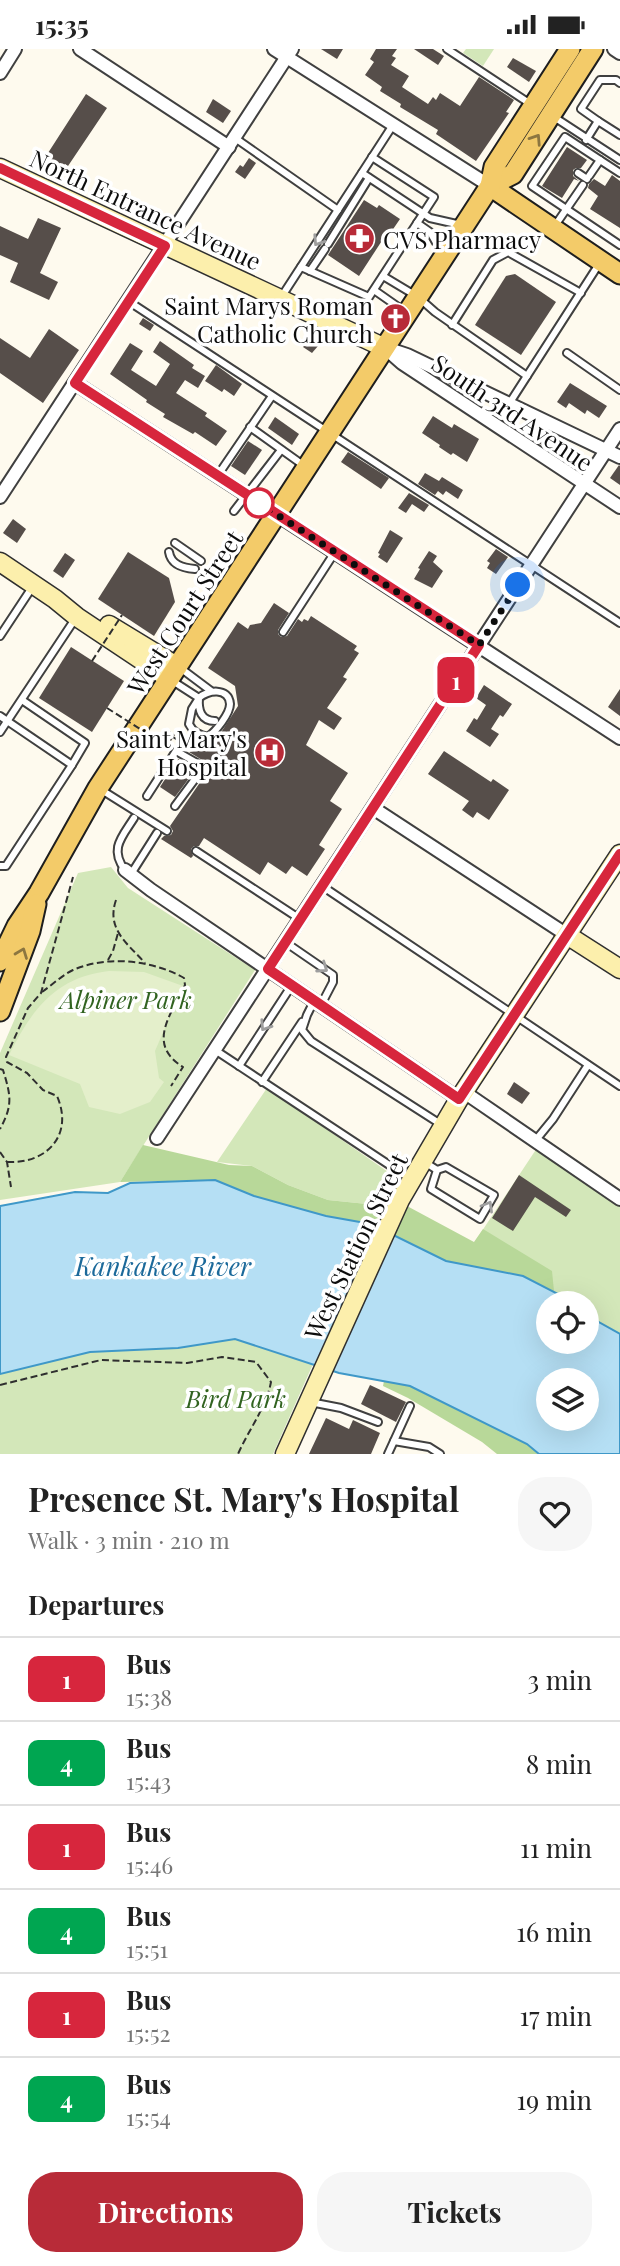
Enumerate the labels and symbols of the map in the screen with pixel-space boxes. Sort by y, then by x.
one-way arrow [528,133,541,146]
street label: North Entrance Avenue [25,141,267,277]
pharmacy icon: CVS Pharmacy [343,222,377,256]
place label: CVS Pharmacy [383,223,541,255]
one-way arrow [313,233,326,246]
place label: Saint Marys Roman Catholic Church [164,289,373,349]
church icon: Saint Marys Roman Catholic Church [379,302,413,336]
street label: South 3rd Avenue [426,346,600,478]
unlabelled marker [244,488,274,518]
street label: West Court Street [118,523,249,701]
your location [500,567,535,602]
line badge: 1 [433,657,479,703]
place label: Saint Mary's Hospital [116,722,247,782]
hospital icon: Saint Mary's Hospital [253,735,287,769]
one-way arrow [14,947,28,959]
one-way arrow [315,960,328,972]
park label: Alpiner Park [57,983,192,1015]
one-way arrow [261,1018,274,1031]
street label: West Station Street [296,1147,414,1346]
one-way arrow [479,1201,492,1214]
water label: Kankakee River [74,1248,252,1283]
park label: Bird Park [185,1382,286,1414]

